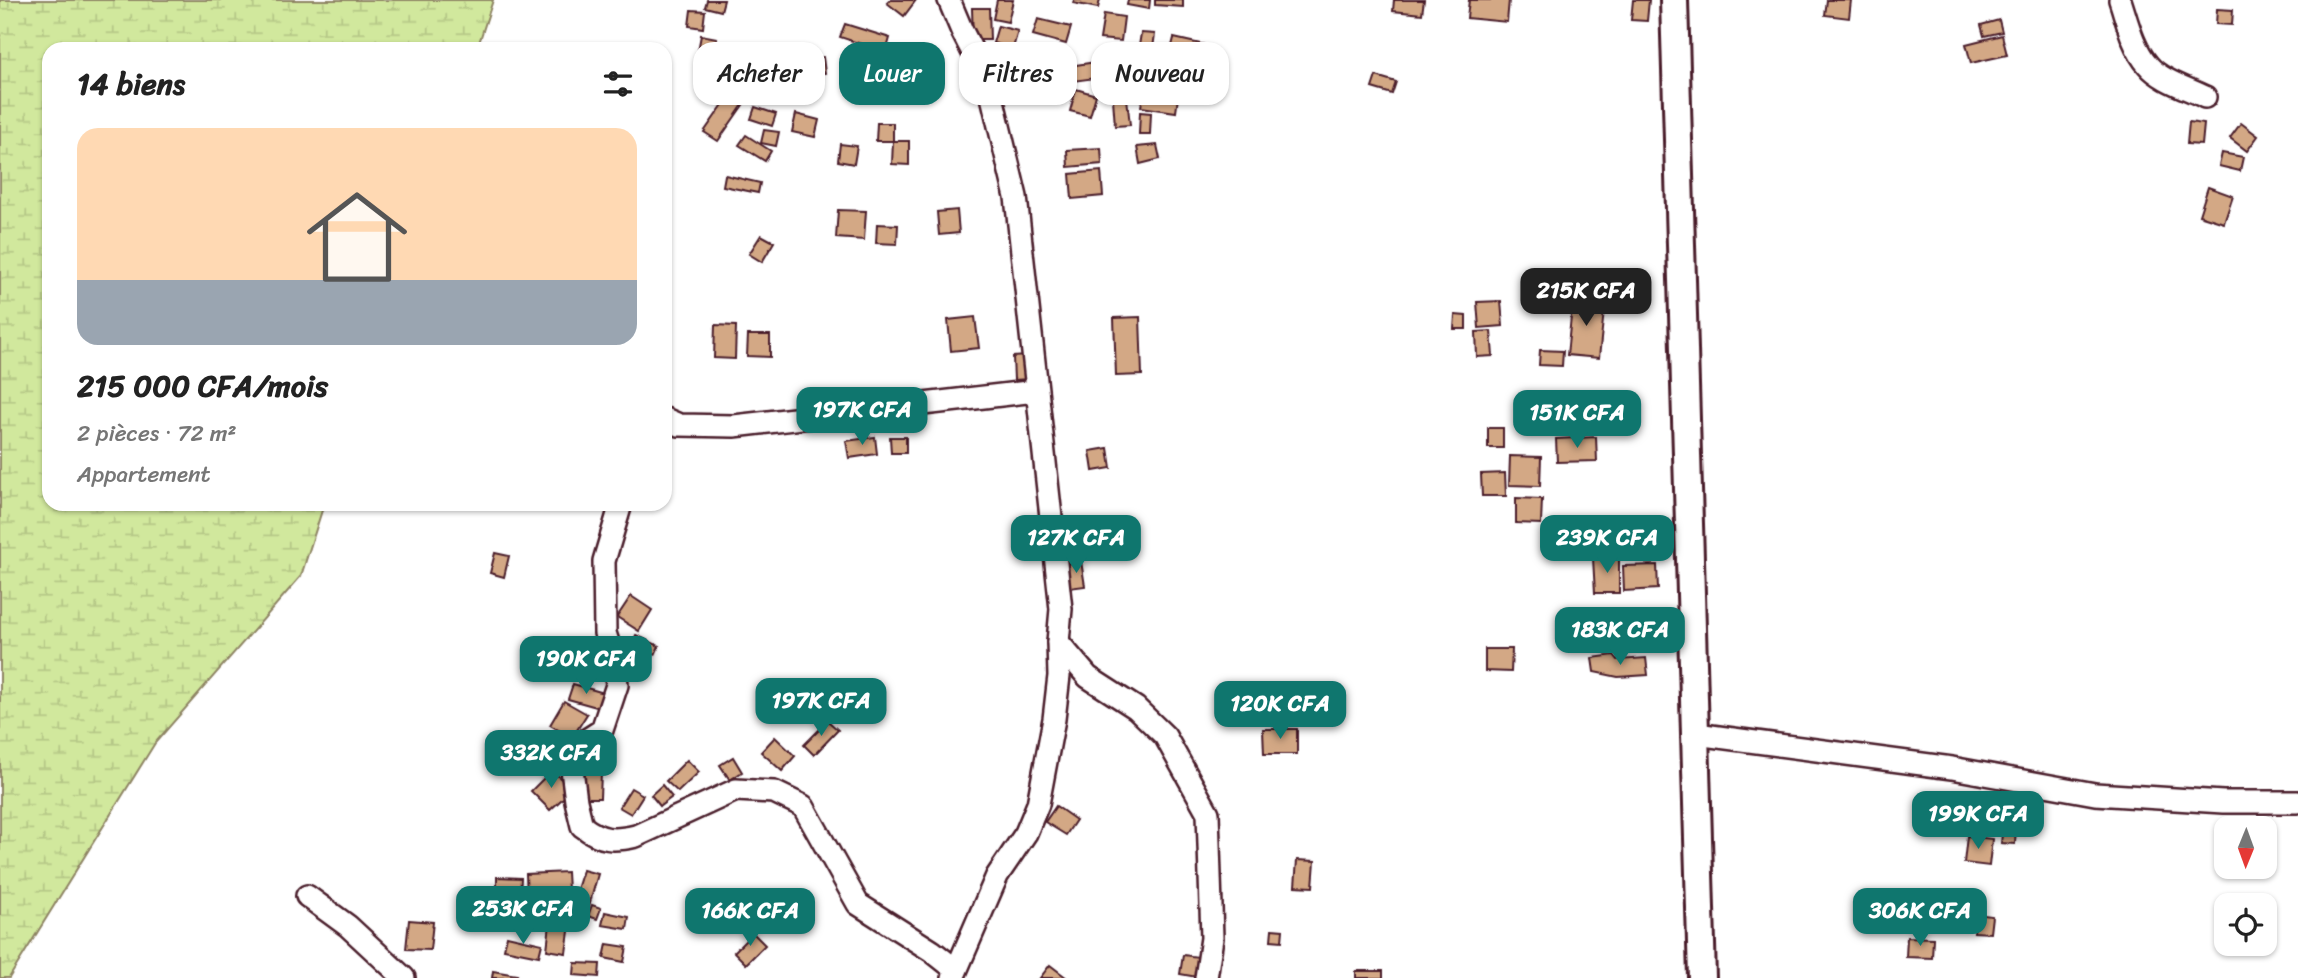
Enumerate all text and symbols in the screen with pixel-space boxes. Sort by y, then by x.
chip: Acheter [693,42,825,105]
chip: Louer [839,42,945,105]
chip: Filtres [959,42,1077,105]
chip: Nouveau [1091,42,1229,105]
text: 14 biens [77,57,185,111]
icon: filters [599,65,637,103]
icon: home [294,174,420,300]
pin: 215K CFA [1514,268,1658,328]
text: 215K CFA [1536,270,1636,311]
text: 215 000 CFA/mois [77,359,328,413]
pin: 197K CFA [790,388,934,447]
text: 197K CFA [812,389,912,430]
pin: 151K CFA [1505,391,1649,450]
text: 151K CFA [1529,392,1625,433]
text: 2 pièces · 72 m² [77,413,237,454]
text: Appartement [77,454,211,495]
pin: 127K CFA [1004,516,1148,575]
pin: 239K CFA [1535,516,1679,575]
text: 127K CFA [1027,517,1125,558]
text: 239K CFA [1556,517,1658,558]
pin: 183K CFA [1548,608,1692,667]
text: 183K CFA [1571,609,1669,650]
pin: 190K CFA [514,636,658,696]
text: 190K CFA [536,638,636,679]
pin: 197K CFA [749,678,893,738]
text: 197K CFA [771,680,871,721]
pin: 120K CFA [1208,682,1352,741]
text: 120K CFA [1230,683,1330,724]
pin: 332K CFA [479,730,623,790]
text: 332K CFA [501,732,601,773]
pin: 199K CFA [1906,792,2050,851]
text: 199K CFA [1928,793,2028,834]
north arrow [2214,816,2277,878]
map controls [2214,816,2277,956]
pin: 253K CFA [451,886,595,946]
text: 253K CFA [472,888,574,929]
pin: 166K CFA [678,888,822,948]
pin: 306K CFA [1848,888,1992,948]
text: 166K CFA [701,890,799,931]
text: 306K CFA [1869,890,1971,931]
button: locate [2214,893,2277,956]

